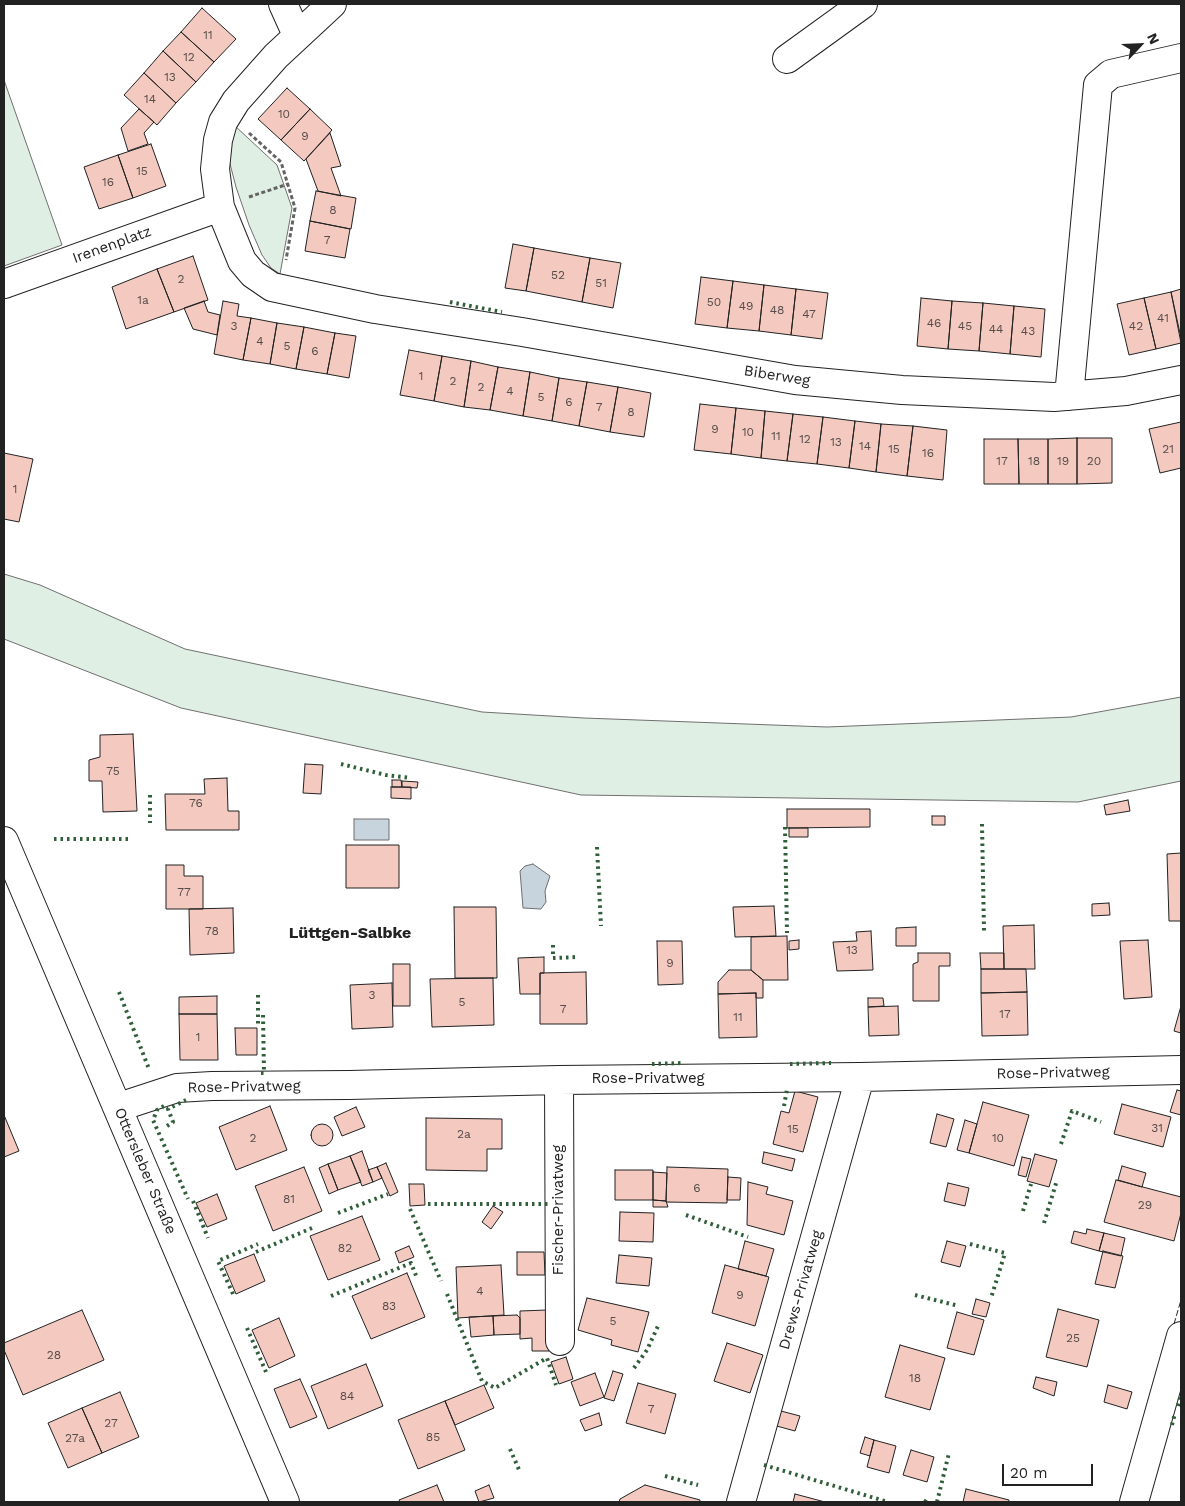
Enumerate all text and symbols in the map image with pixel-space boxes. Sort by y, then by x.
north arrow [1115,20,1165,70]
house number: 11 [203,28,213,42]
text: N [1144,31,1163,47]
house number: 12 [183,50,195,64]
house number: 13 [164,70,176,84]
house number: 14 [144,92,156,106]
house number: 10 [278,107,290,121]
house number: 9 [301,129,309,143]
house number: 15 [136,164,148,178]
house number: 16 [102,175,114,189]
house number: 8 [329,203,337,217]
street label: Irenenplatz [70,222,154,268]
house number: 7 [324,233,330,247]
house number: 52 [551,268,565,282]
house number: 2 [178,272,184,286]
house number: 51 [595,276,607,290]
house number: 1a [137,293,149,307]
house number: 50 [707,295,721,309]
house number: 49 [739,299,753,313]
house number: 48 [770,303,784,317]
house number: 47 [802,307,816,321]
house number: 41 [1157,311,1169,325]
house number: 46 [927,316,941,330]
house number: 3 [231,319,237,333]
house number: 45 [958,319,972,333]
house number: 42 [1129,319,1143,333]
house number: 44 [989,322,1003,336]
house number: 43 [1021,324,1035,338]
house number: 4 [256,334,264,348]
house number: 5 [284,339,290,353]
house number: 6 [311,344,319,358]
street label: Biberweg [743,362,811,390]
house number: 1 [419,369,423,383]
house number: 2 [450,374,456,388]
house number: 2 [478,380,484,394]
house number: 4 [506,384,514,398]
house number: 5 [538,390,544,404]
house number: 6 [565,395,573,409]
house number: 7 [596,400,602,414]
house number: 8 [627,405,635,419]
house number: 9 [711,422,719,436]
house number: 10 [742,425,754,439]
house number: 11 [771,429,781,443]
house number: 12 [799,432,811,446]
house number: 13 [830,435,842,449]
house number: 14 [859,439,871,453]
house number: 15 [888,442,900,456]
house number: 21 [1162,442,1174,456]
house number: 16 [922,446,934,460]
house number: 17 [996,454,1008,468]
house number: 18 [1028,454,1040,468]
house number: 19 [1057,454,1069,468]
house number: 20 [1087,454,1101,468]
house number: 1 [13,482,17,496]
house number: 75 [106,764,120,778]
house number: 76 [189,796,203,810]
house number: 77 [177,885,191,899]
district label: Lüttgen-Salbke [289,923,411,943]
house number: 78 [205,924,219,938]
house number: 13 [846,943,858,957]
house number: 9 [666,956,674,970]
house number: 3 [369,988,375,1002]
house number: 5 [459,995,465,1009]
house number: 7 [560,1002,566,1016]
house number: 17 [999,1007,1011,1021]
house number: 11 [733,1010,743,1024]
house number: 1 [196,1030,200,1044]
street label: Rose-Privatweg [996,1063,1110,1083]
street label: Rose-Privatweg [591,1070,705,1088]
street label: Rose-Privatweg [187,1077,301,1097]
street label: Ottersleber Straße [110,1105,180,1237]
house number: 31 [1151,1121,1163,1135]
house number: 15 [787,1122,799,1136]
house number: 2a [457,1127,471,1141]
house number: 2 [250,1131,256,1145]
house number: 10 [992,1131,1004,1145]
street label: Fischer-Privatweg [550,1145,568,1275]
house number: 6 [693,1181,701,1195]
house number: 81 [283,1192,295,1206]
house number: 29 [1138,1198,1152,1212]
street label: Drews-Privatweg [775,1228,827,1352]
house number: 82 [338,1241,352,1255]
house number: 4 [476,1284,484,1298]
house number: 9 [736,1288,744,1302]
house number: 83 [382,1299,396,1313]
house number: 5 [610,1314,616,1328]
house number: 25 [1066,1331,1080,1345]
house number: 28 [47,1348,61,1362]
house number: 18 [909,1371,921,1385]
house number: 84 [340,1389,354,1403]
house number: 7 [648,1402,654,1416]
house number: 27 [104,1416,118,1430]
house number: 85 [426,1430,440,1444]
house number: 27a [65,1431,85,1445]
scale bar [1005,1454,1096,1486]
text: 20 m [1010,1464,1048,1482]

